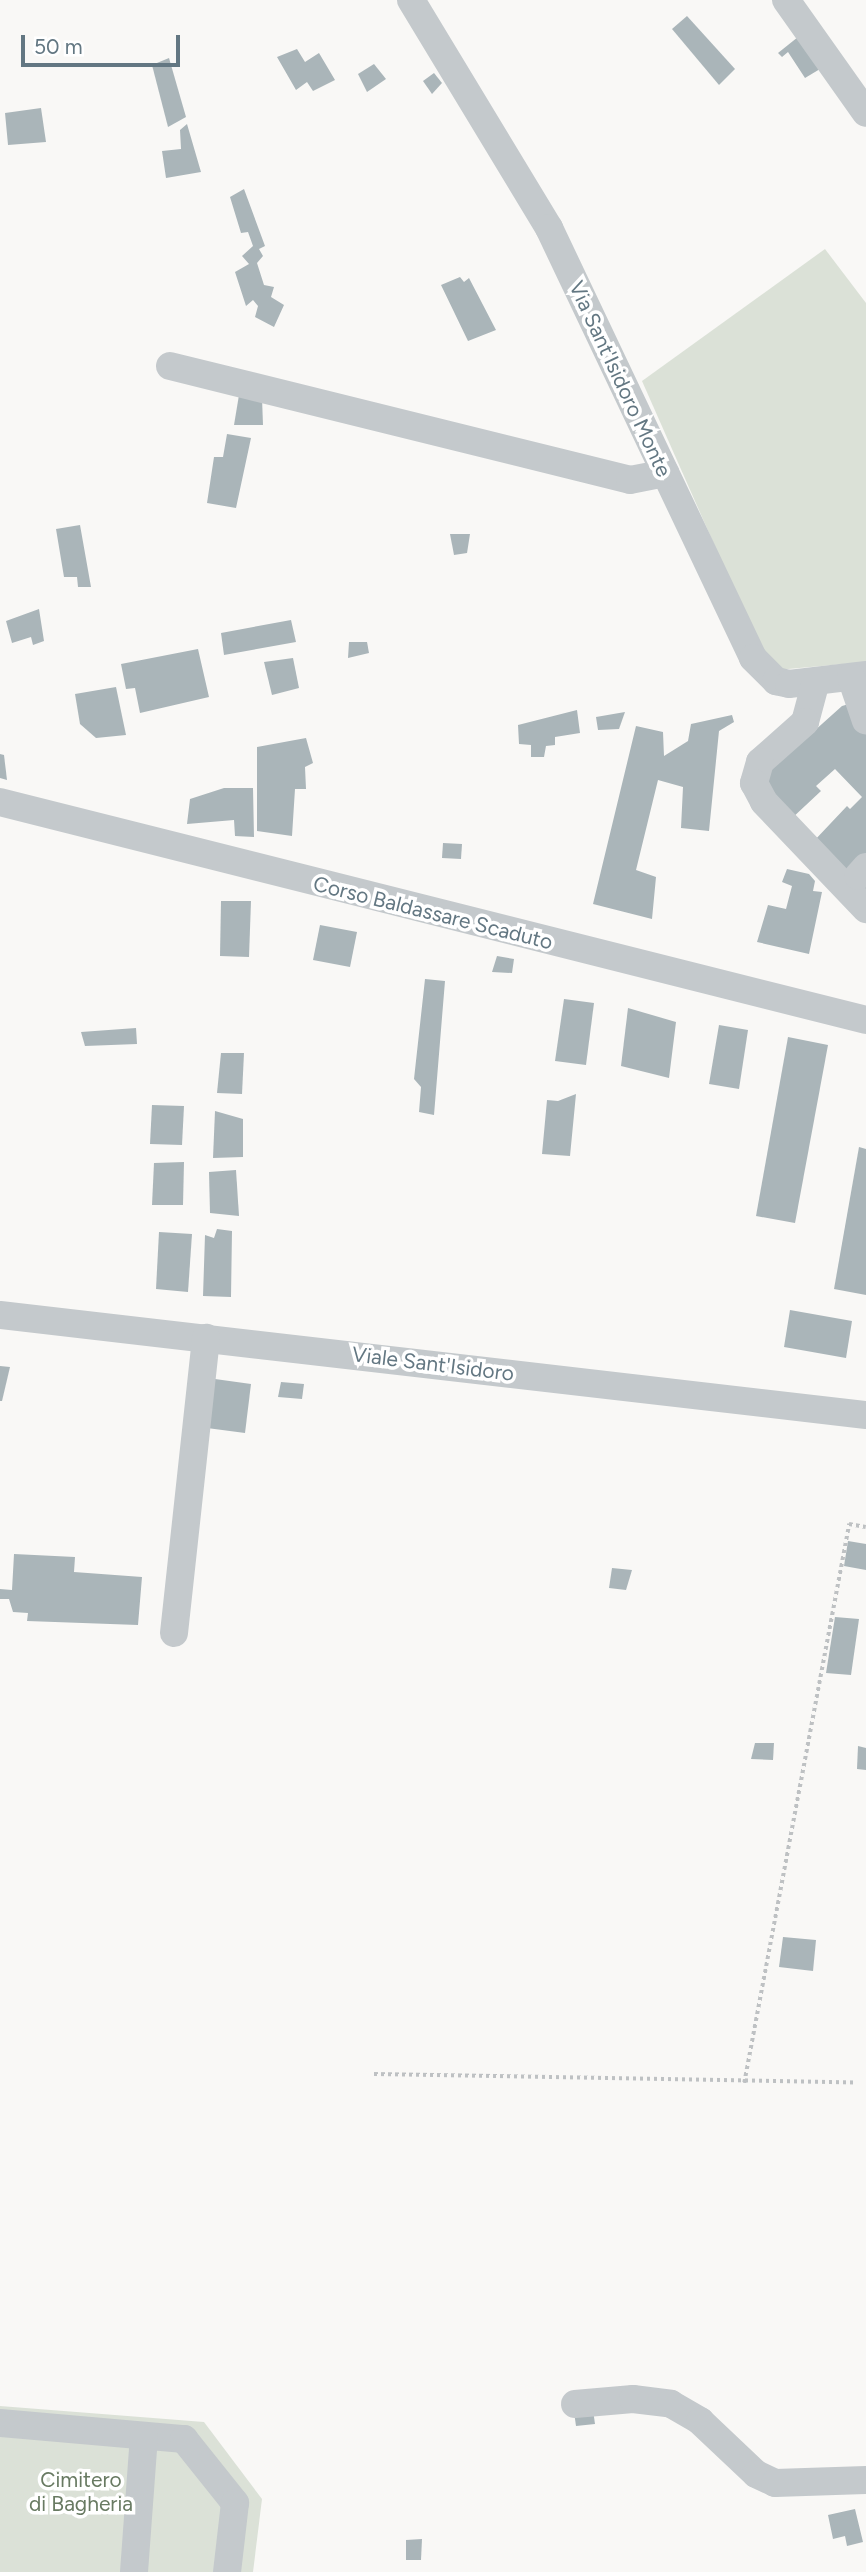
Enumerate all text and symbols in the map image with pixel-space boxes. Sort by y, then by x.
scale bar [24,21,184,65]
text: 50 m [34,34,83,59]
street label: Via Sant'Isidoro Monte [564,277,676,481]
street label: Corso Baldassare Scaduto [311,871,555,955]
street label: Viale Sant'Isidoro [351,1342,515,1386]
park label: Cimitero di Bagheria [29,2467,133,2517]

